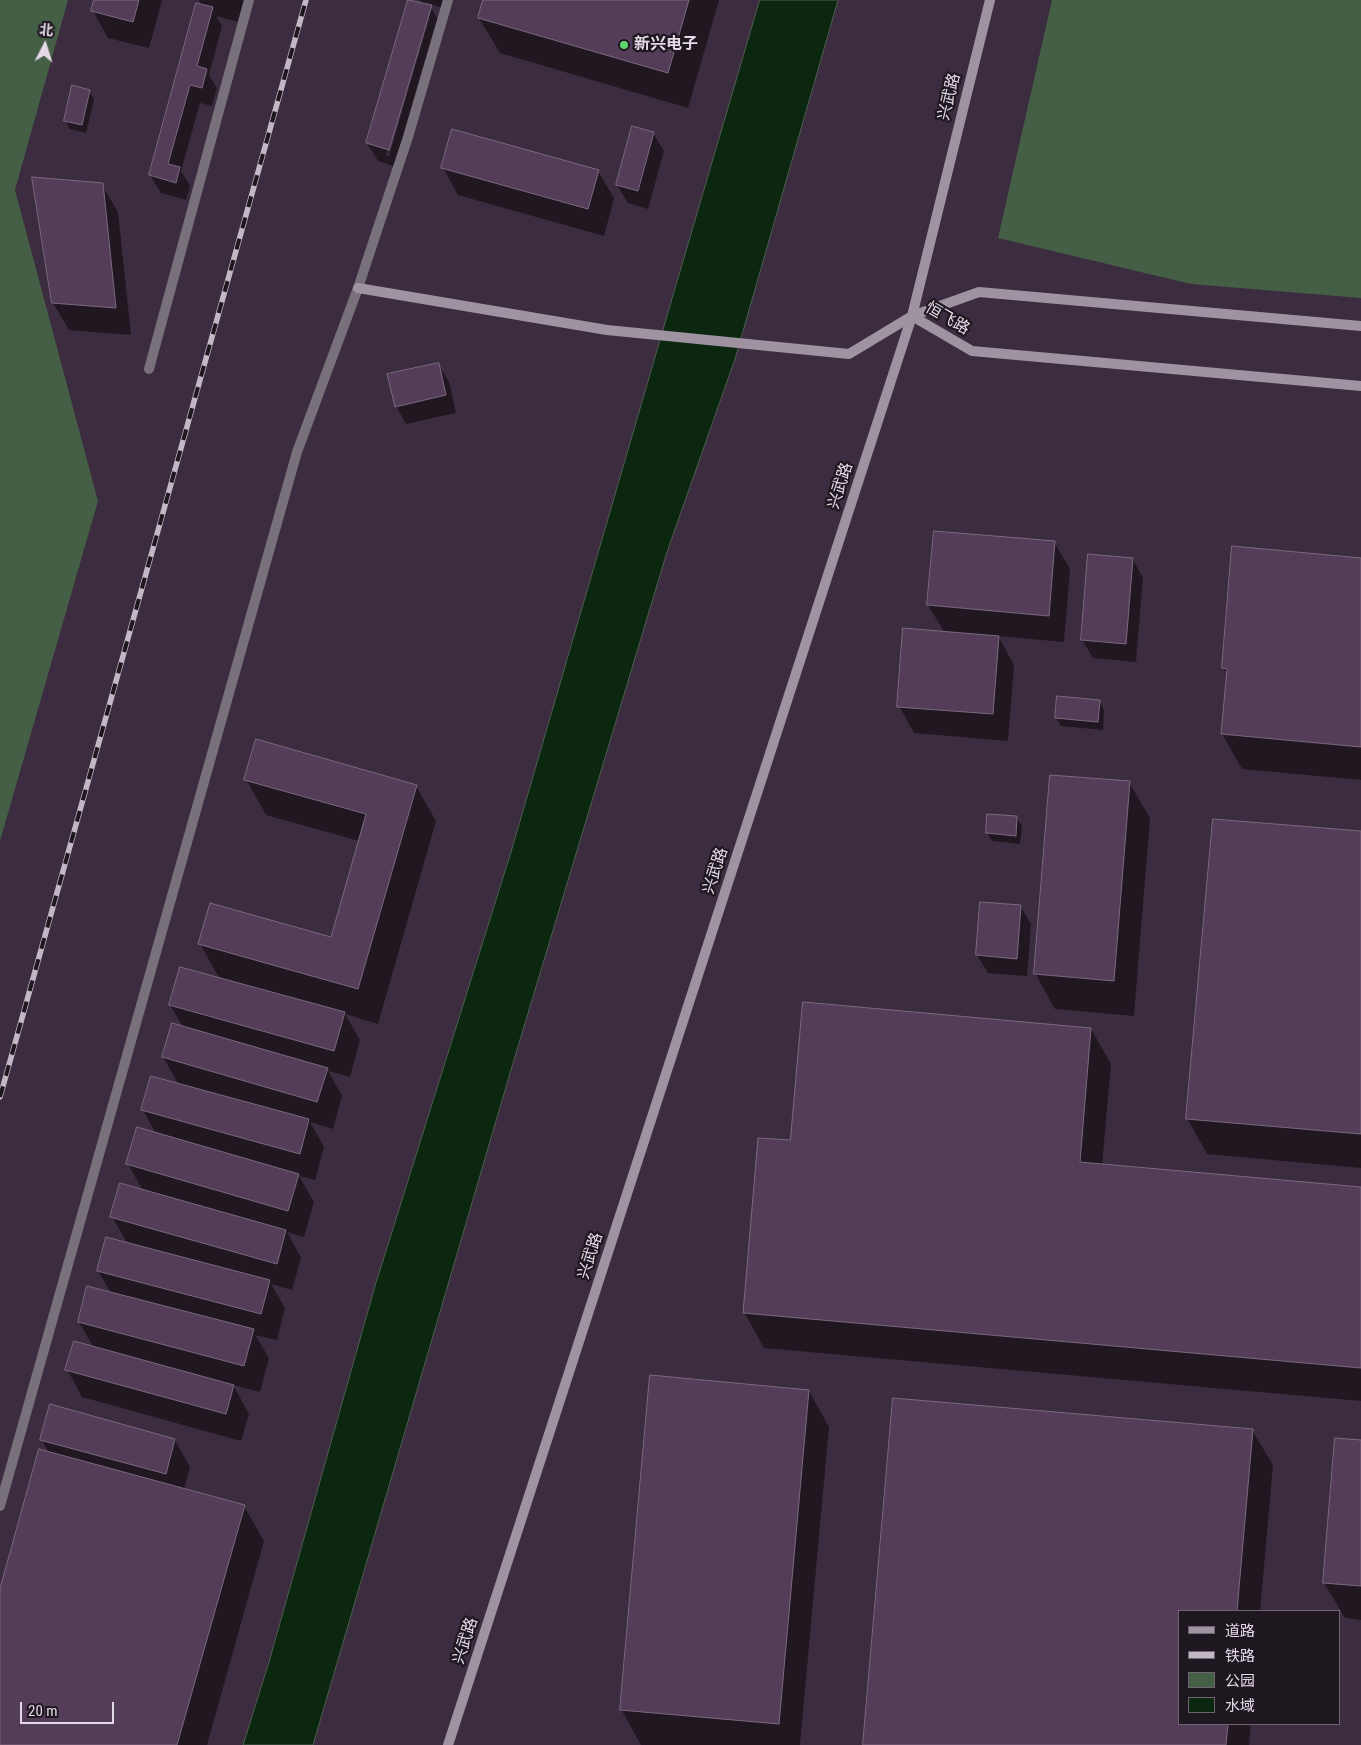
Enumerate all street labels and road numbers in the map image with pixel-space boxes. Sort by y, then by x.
street label: 兴武路 [935,71,965,123]
street label: 恒飞路 [921,299,973,339]
street label: 兴武路 [824,460,858,512]
street label: 兴武路 [699,845,733,897]
street label: 兴武路 [574,1230,608,1282]
street label: 兴武路 [449,1615,483,1667]

